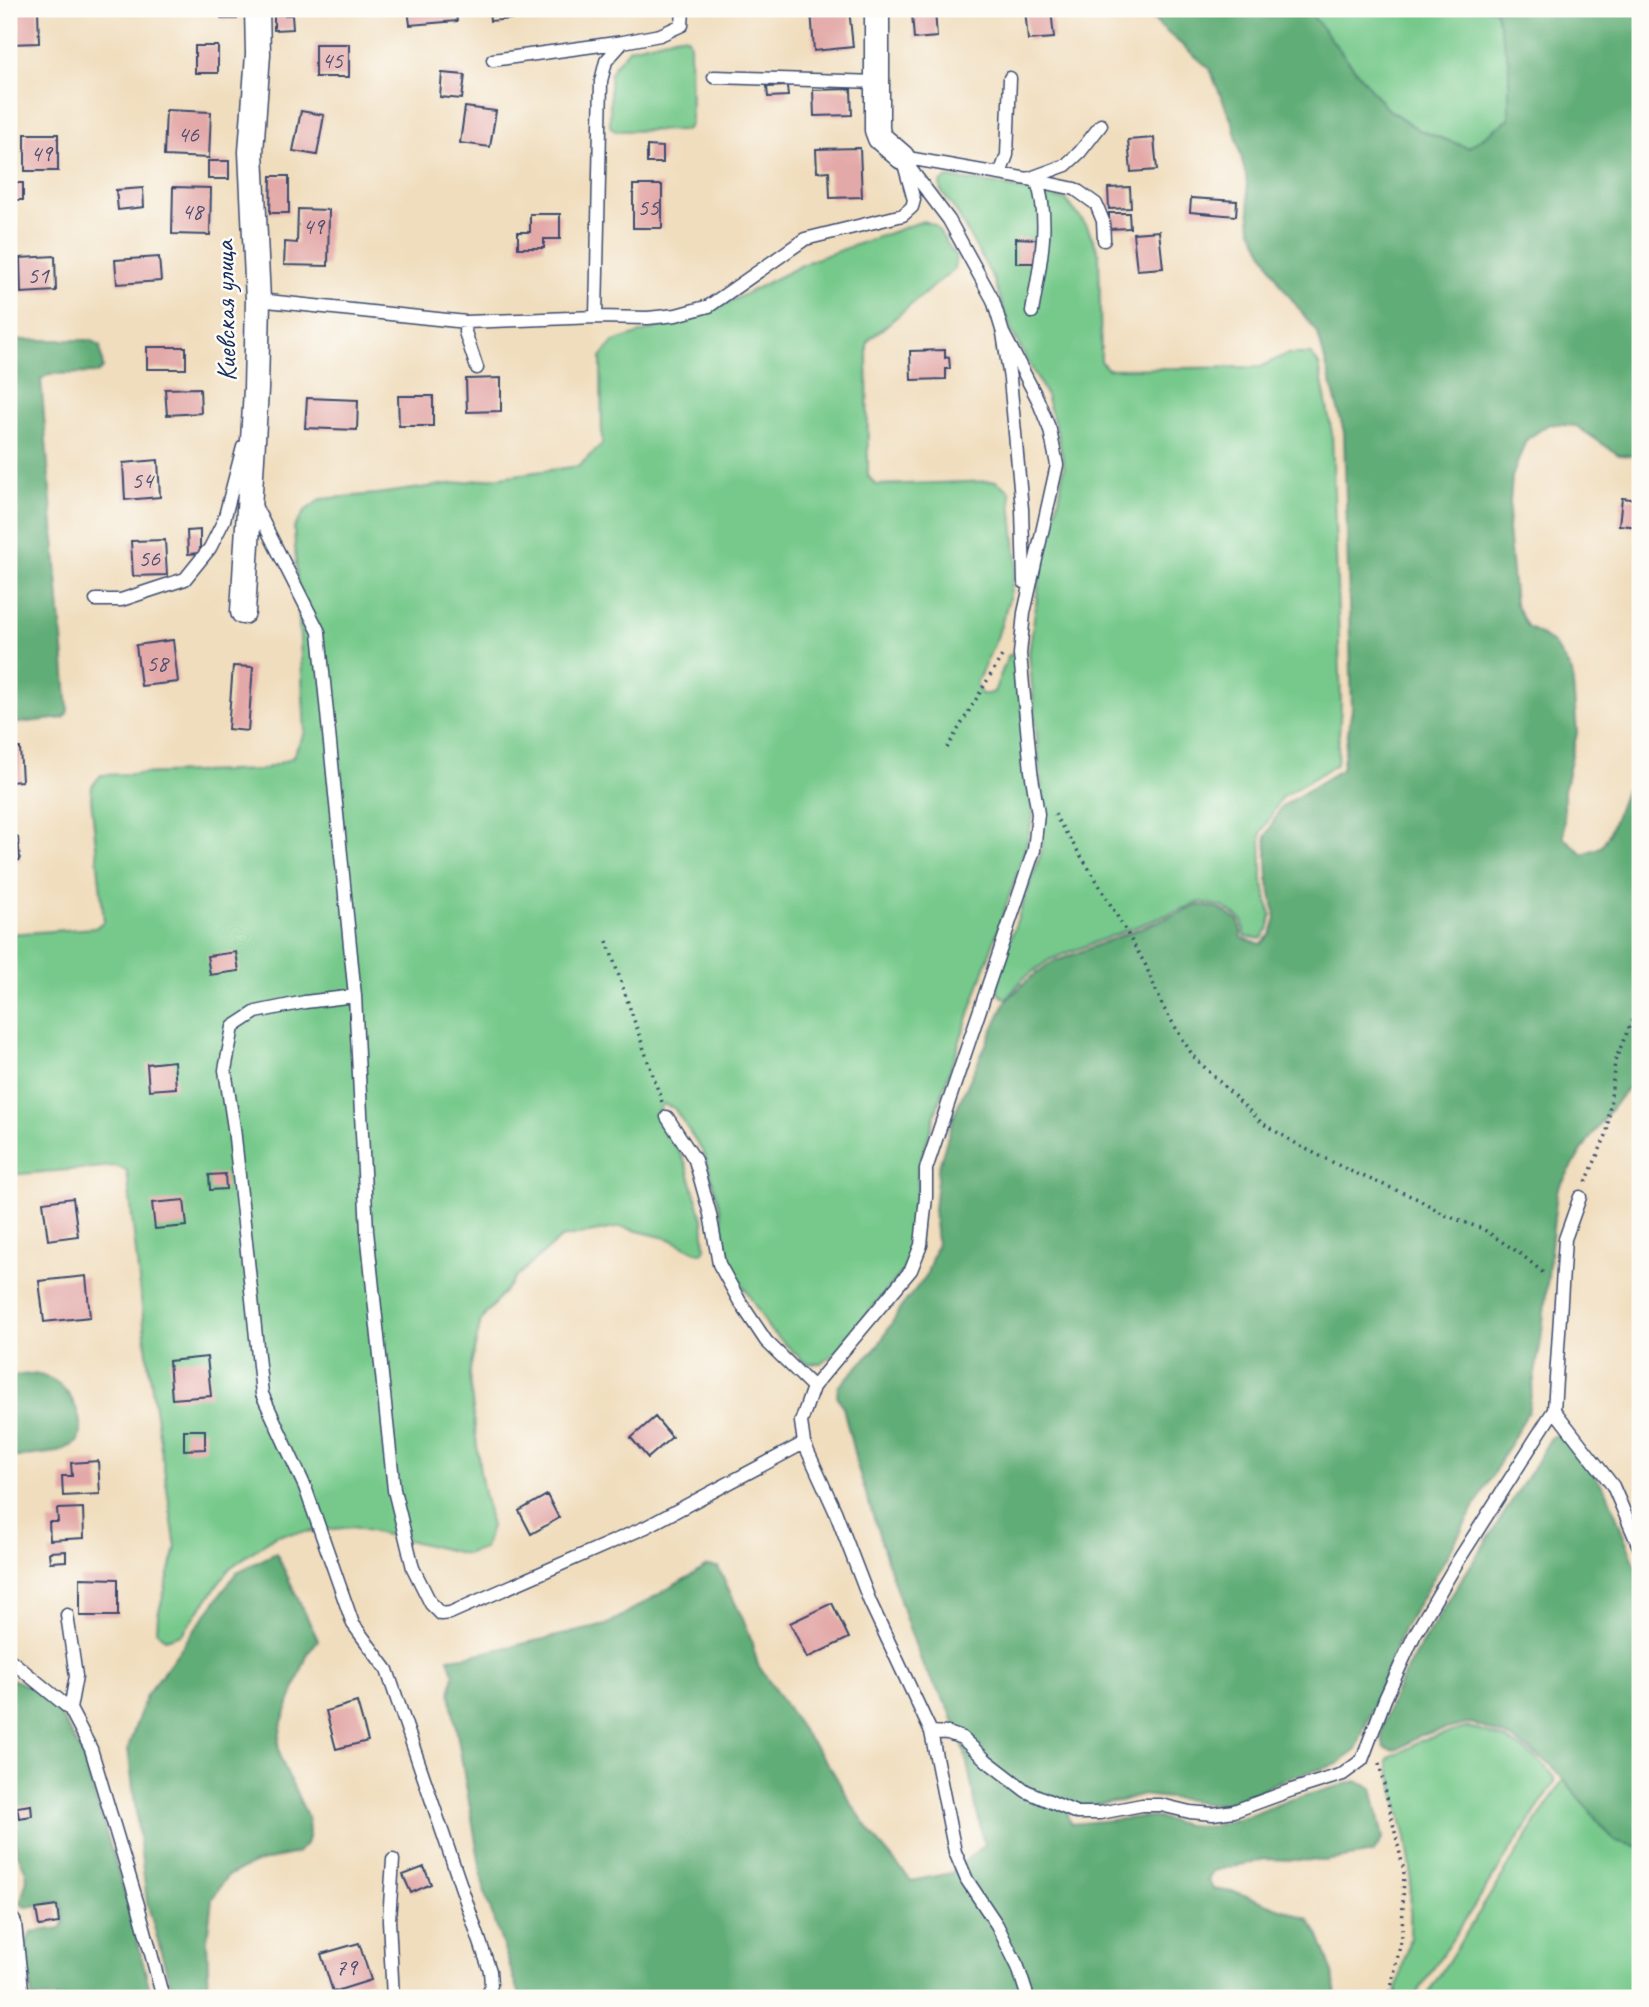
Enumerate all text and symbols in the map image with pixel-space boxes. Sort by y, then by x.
house number: 45 [321,45,344,75]
house number: 46 [177,119,200,149]
house number: 49 [30,138,54,168]
house number: 55 [637,192,660,222]
house number: 48 [181,196,205,226]
house number: 49 [302,211,326,241]
street label: Киевская улица [206,238,244,382]
house number: 51 [27,260,50,290]
house number: 54 [131,465,155,495]
house number: 56 [138,543,161,573]
house number: 58 [146,648,170,678]
house number: 79 [335,1952,359,1982]

